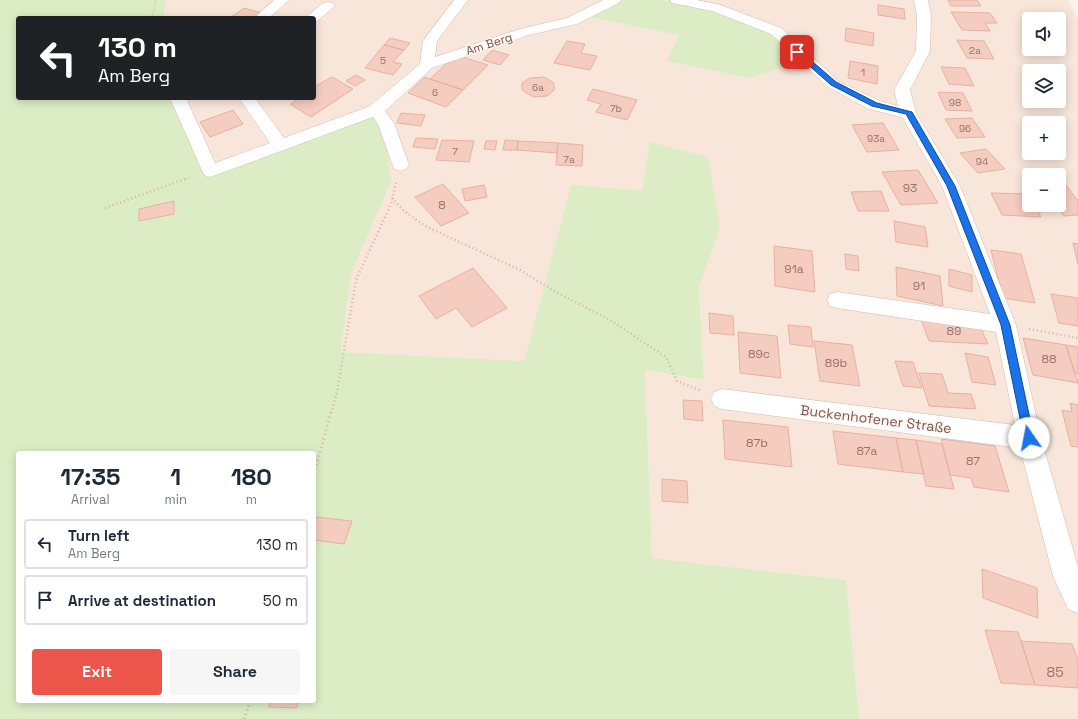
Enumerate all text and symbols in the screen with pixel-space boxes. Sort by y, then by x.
map controls [1022,12,1066,212]
button: sound [1022,12,1066,56]
text: 130 m [98,29,177,65]
street label: Am Berg [464,29,514,59]
icon: left [32,32,84,84]
pin [780,35,814,69]
icon: arrive [786,41,808,63]
house number: 2a [969,44,981,57]
house number: 5 [380,54,386,67]
text: Am Berg [98,64,170,87]
button: layers [1022,64,1066,108]
house number: 1 [861,66,865,79]
house number: 6a [532,81,544,94]
house number: 6 [432,86,438,99]
house number: 98 [949,96,961,109]
house number: 7b [610,102,622,115]
button: + [1022,116,1066,160]
house number: 96 [959,122,971,135]
house number: 93a [867,132,885,145]
house number: 7 [452,145,458,158]
house number: 7a [563,153,575,166]
house number: 94 [976,155,988,168]
button: − [1022,168,1066,212]
house number: 93 [903,180,917,196]
house number: 8 [438,197,446,213]
house number: 91a [784,261,804,277]
house number: 91 [913,278,925,294]
house number: 89 [947,323,961,339]
house number: 89c [748,346,770,362]
house number: 88 [1042,351,1056,367]
house number: 89b [825,355,848,371]
street label: Buckenhofener Straße [799,401,953,437]
position arrow [1008,417,1050,459]
house number: 87b [746,435,768,451]
house number: 87a [856,443,878,459]
house number: 87 [966,453,980,469]
text: 17:35 [60,461,120,492]
text: 1 [170,461,181,492]
text: 180 [231,461,272,492]
text: Arrival [71,491,110,508]
text: min [165,491,187,508]
text: m [246,491,257,508]
text: Turn left [68,526,130,545]
icon: left [34,533,56,555]
text: 130 m [256,535,298,554]
text: Am Berg [68,545,120,562]
icon: arrive [34,589,56,611]
text: Arrive at destination [68,591,216,610]
text: 50 m [263,591,298,610]
button: Exit [32,649,162,695]
button: Share [170,649,300,695]
house number: 85 [1046,663,1064,681]

